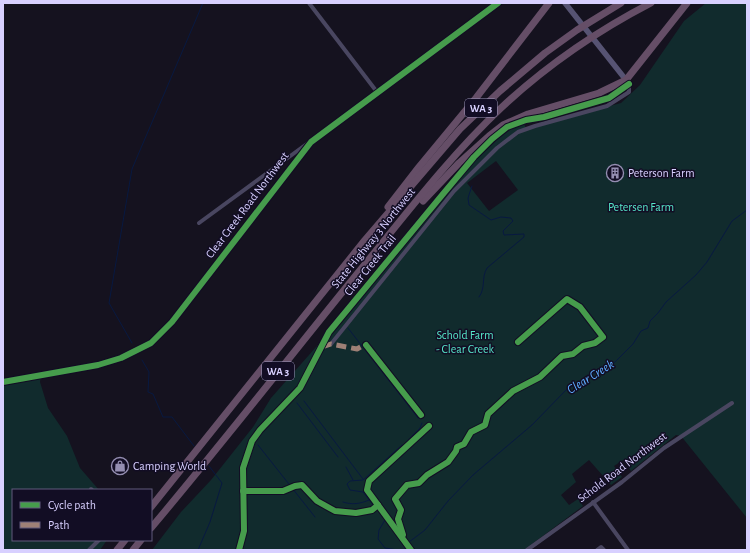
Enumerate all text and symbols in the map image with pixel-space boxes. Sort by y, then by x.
road number: WA 3 [465,99,497,117]
street label: Clear Creek Road Northwest [203,150,291,260]
building icon: Peterson Farm [605,163,625,183]
place label: Peterson Farm [628,167,694,179]
street label: State Highway 3 Northwest [329,185,418,291]
park label: Petersen Farm [608,201,674,213]
street label: Clear Creek Trail [342,232,398,298]
park label: Schold Farm - Clear Creek [436,329,495,355]
water label: Clear Creek [565,358,617,397]
road number: WA 3 [262,362,294,380]
street label: Schold Road Northwest [575,430,669,504]
shop icon: Camping World [110,456,130,476]
place label: Camping World [133,460,206,472]
legend [12,489,152,541]
text: Cycle path [48,499,96,512]
text: Path [48,519,70,531]

